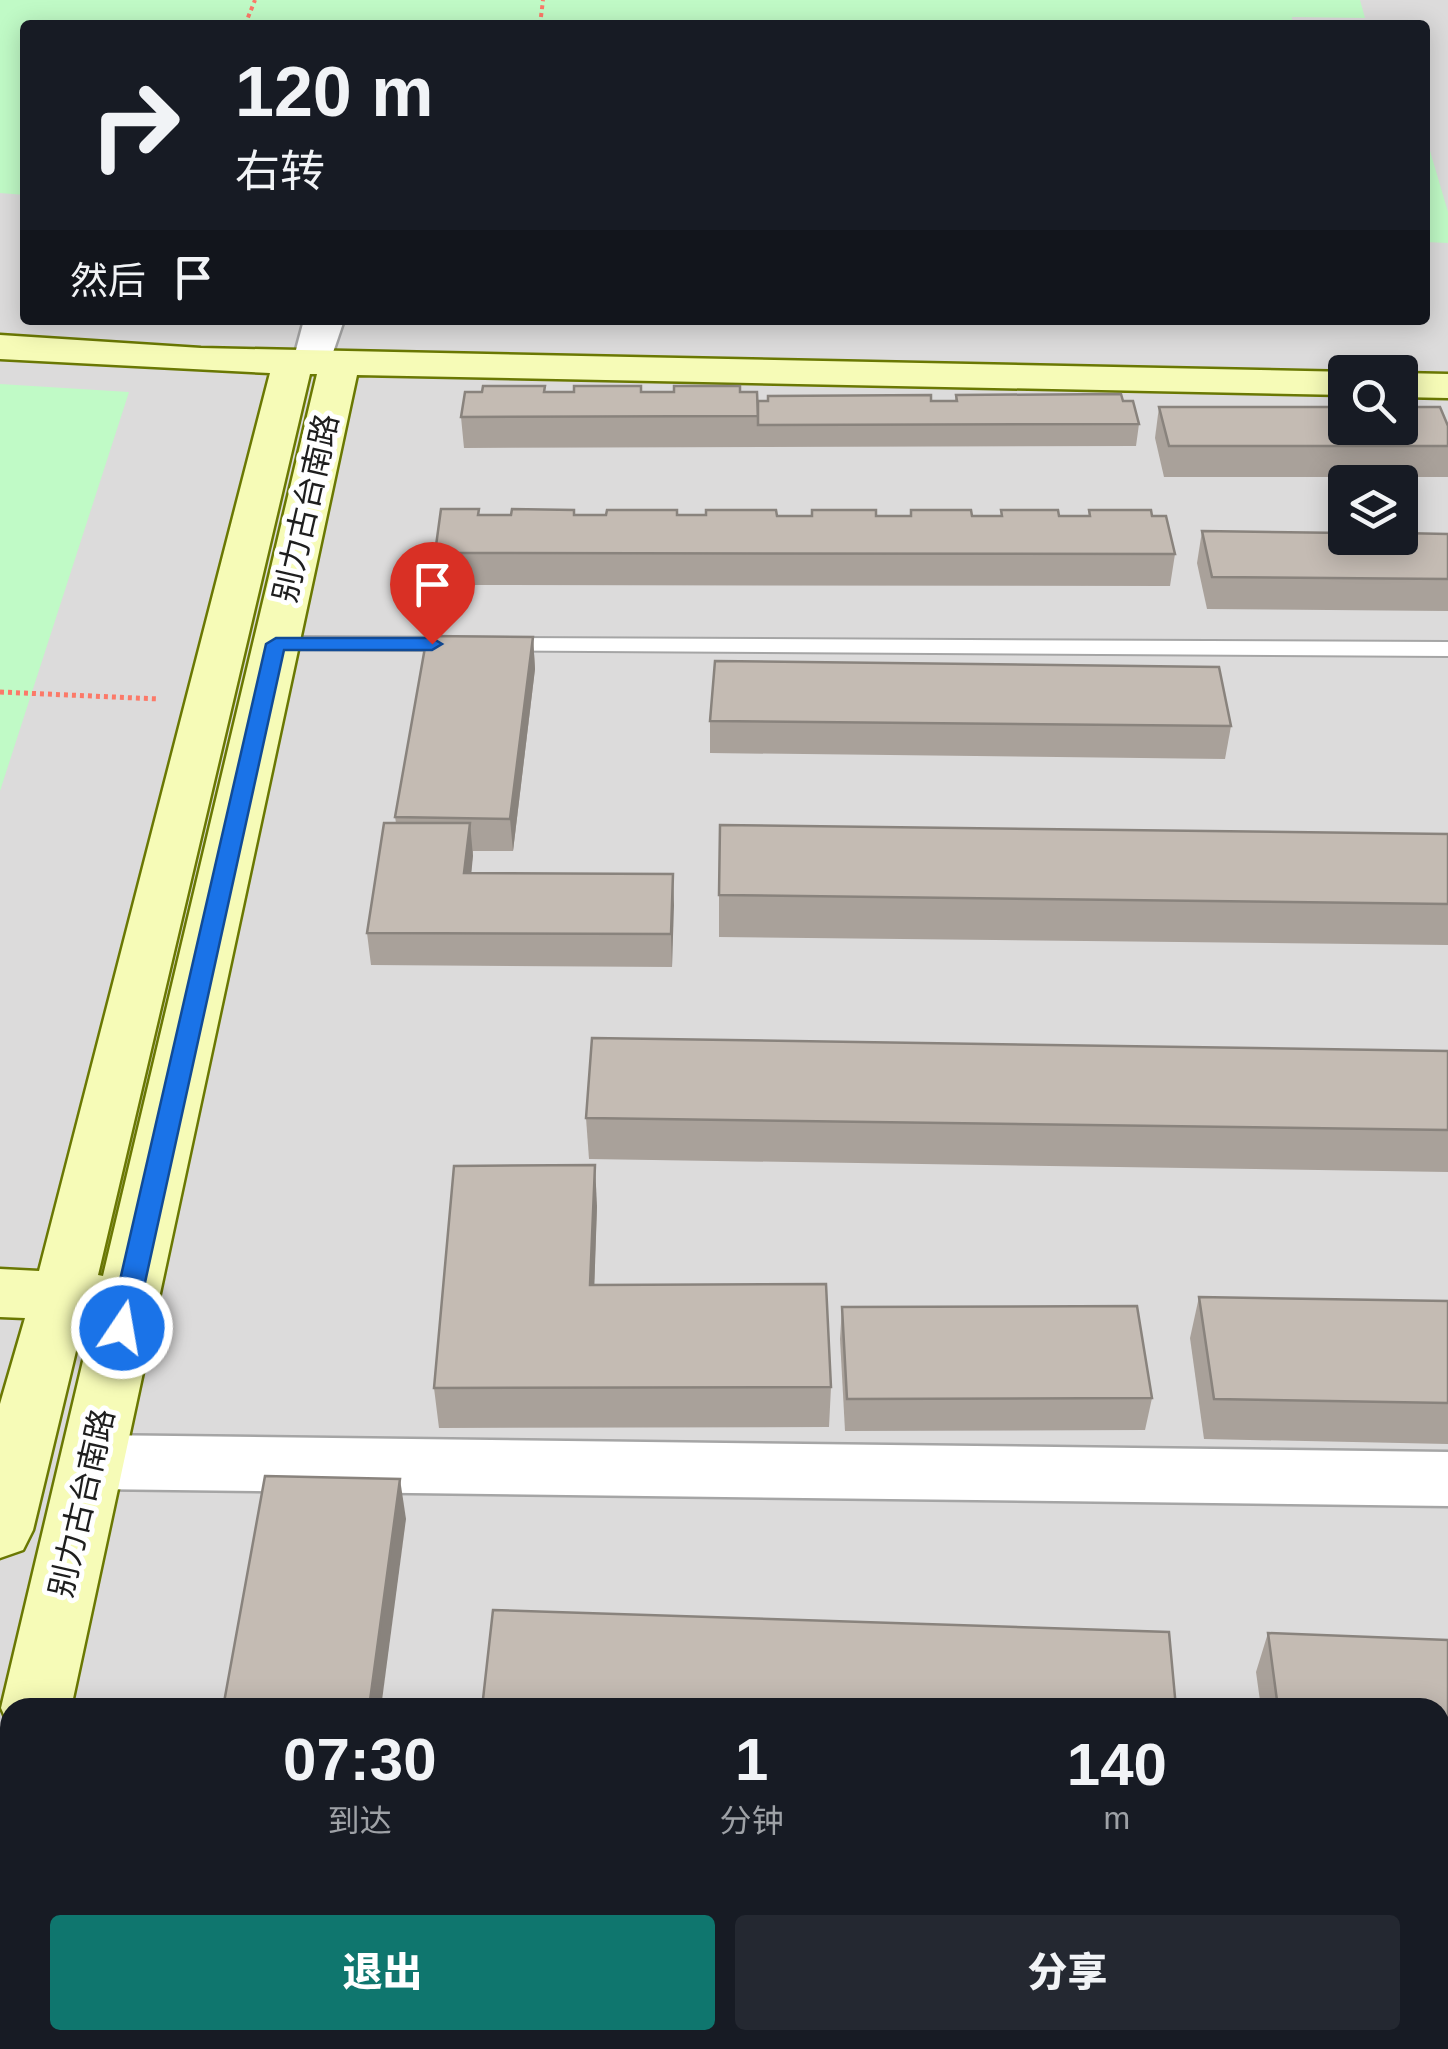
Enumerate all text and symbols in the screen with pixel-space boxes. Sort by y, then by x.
text: 120 m [235,53,433,131]
icon: right [70,60,200,190]
text: 右转 [235,146,325,197]
icon: arrive [166,250,221,305]
text: 然后 [70,260,146,302]
map controls [1328,355,1418,555]
button: search [1328,355,1418,445]
street label: 别力古台南路 [267,410,345,606]
button: layers [1328,465,1418,555]
pin [390,542,475,645]
icon: arrive [405,557,460,612]
position arrow [70,1276,174,1380]
street label: 别力古台南路 [43,1405,121,1601]
text: 07:30 [283,1726,437,1793]
text: 1 [735,1726,768,1793]
text: 140 [1067,1731,1167,1798]
text: m [1103,1800,1130,1836]
text: 到达 [328,1803,392,1839]
text: 分钟 [720,1803,784,1839]
button: 退出 [50,1915,715,2030]
button: 分享 [735,1915,1400,2030]

